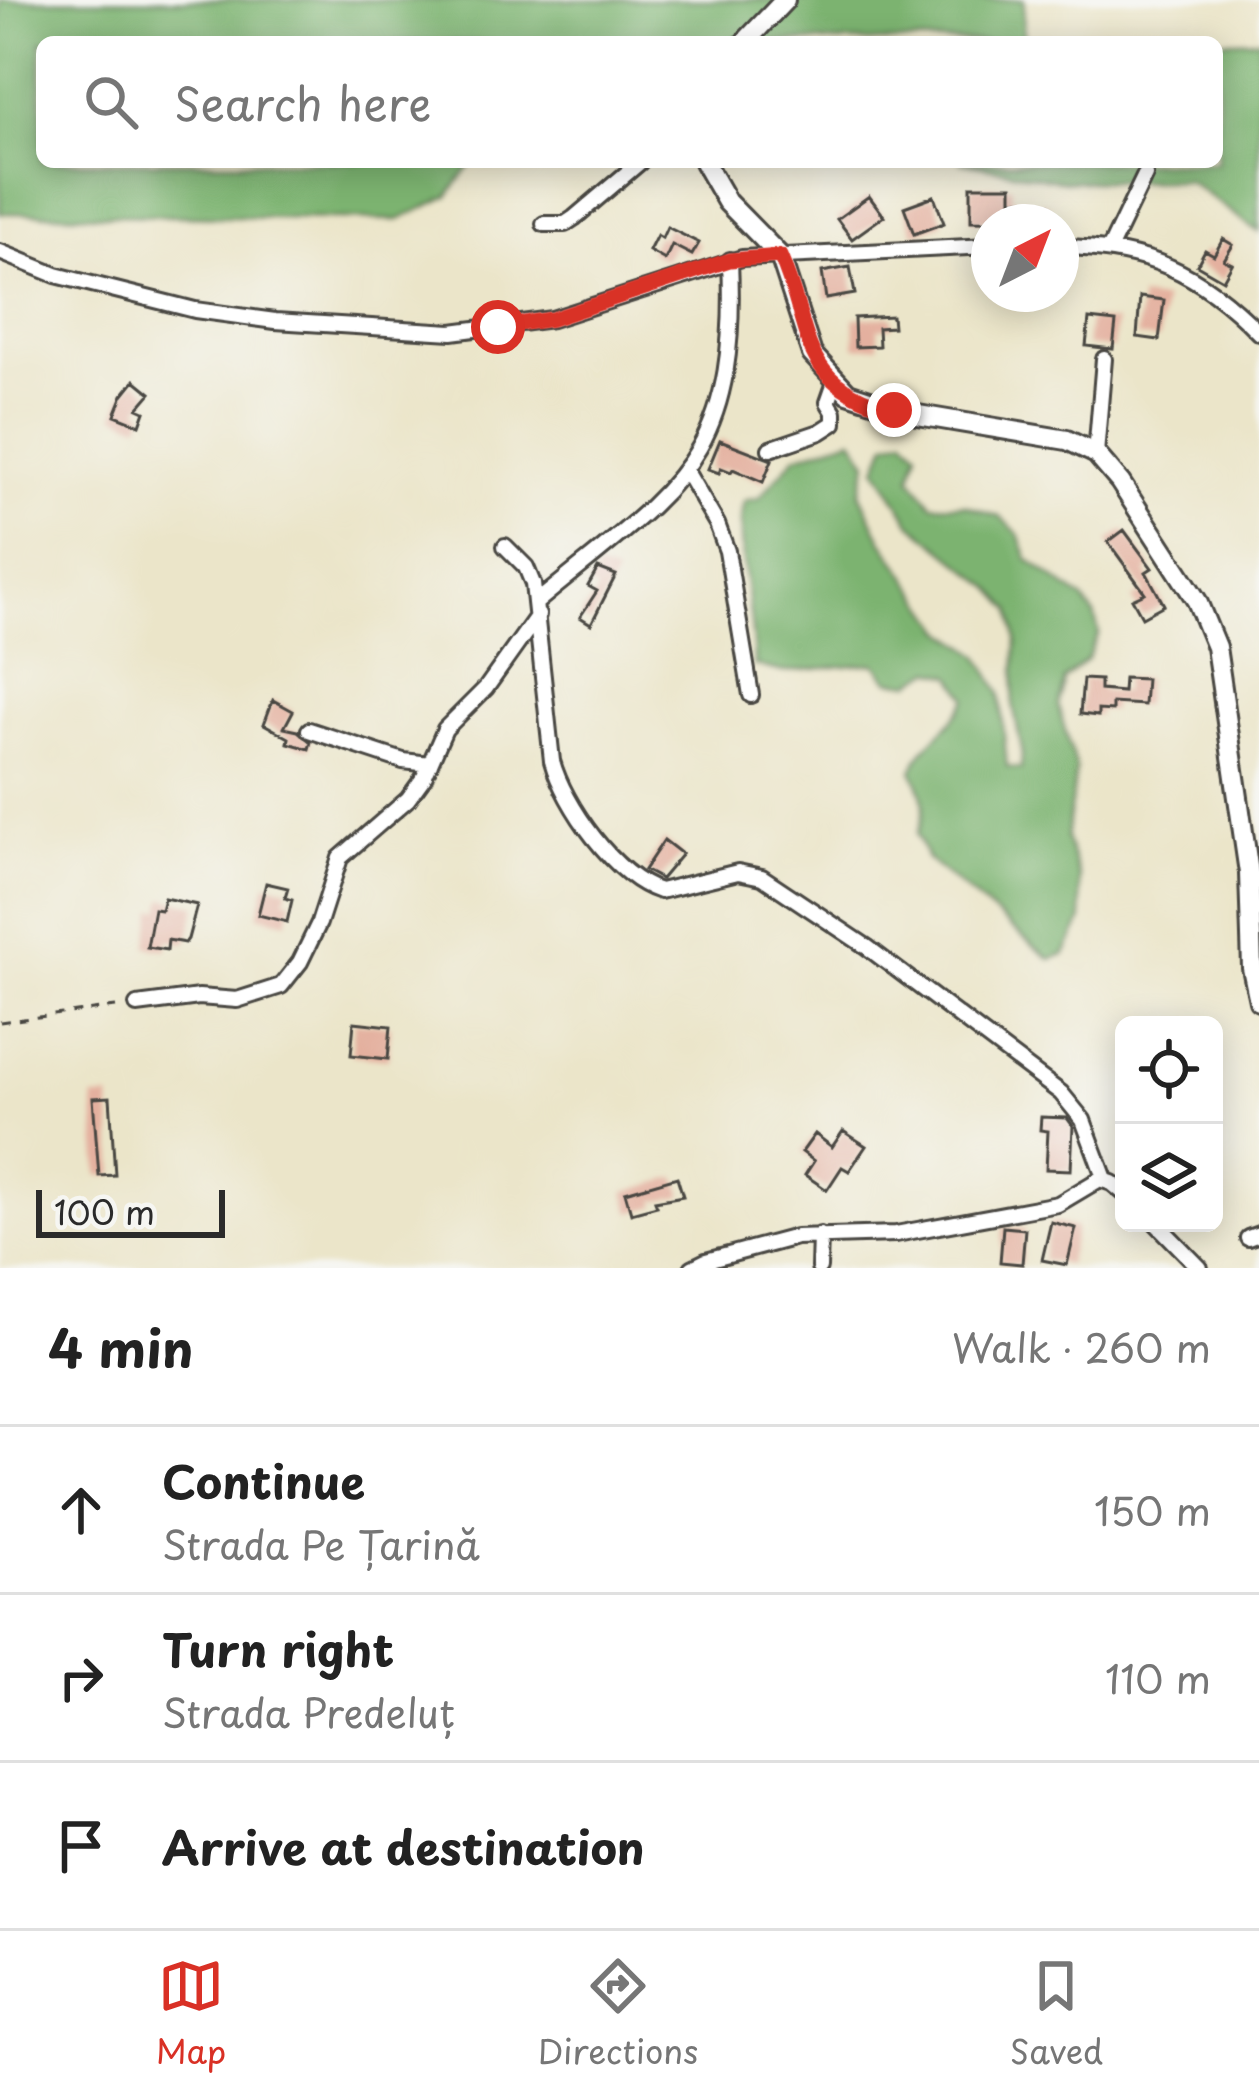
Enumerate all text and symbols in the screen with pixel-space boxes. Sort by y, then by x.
search box [36,36,1223,168]
text: Search here [174,68,431,136]
icon: search [78,69,144,135]
north arrow [971,204,1079,312]
route start [471,300,525,354]
route end [867,383,921,437]
map controls [1115,1016,1223,1232]
button: locate [1115,1016,1223,1124]
button: layers [1115,1124,1223,1232]
scale bar [36,1184,225,1237]
text: 100 m [54,1186,155,1236]
text: 4 min [48,1308,193,1385]
text: Walk · 260 m [952,1317,1211,1376]
text: Continue [162,1446,365,1514]
icon: ahead [48,1477,114,1543]
text: 150 m [1094,1480,1211,1539]
text: Strada Pe Țarină [162,1514,480,1573]
text: Turn right [162,1614,394,1682]
icon: right [48,1645,114,1711]
text: 110 m [1105,1648,1211,1707]
text: Strada Predeluț [162,1682,455,1741]
text: Arrive at destination [162,1812,645,1880]
icon: arrive [48,1813,114,1879]
tab: Map [156,1953,226,2075]
tab: Directions [538,1953,698,2075]
tab: Saved [1010,1953,1103,2075]

